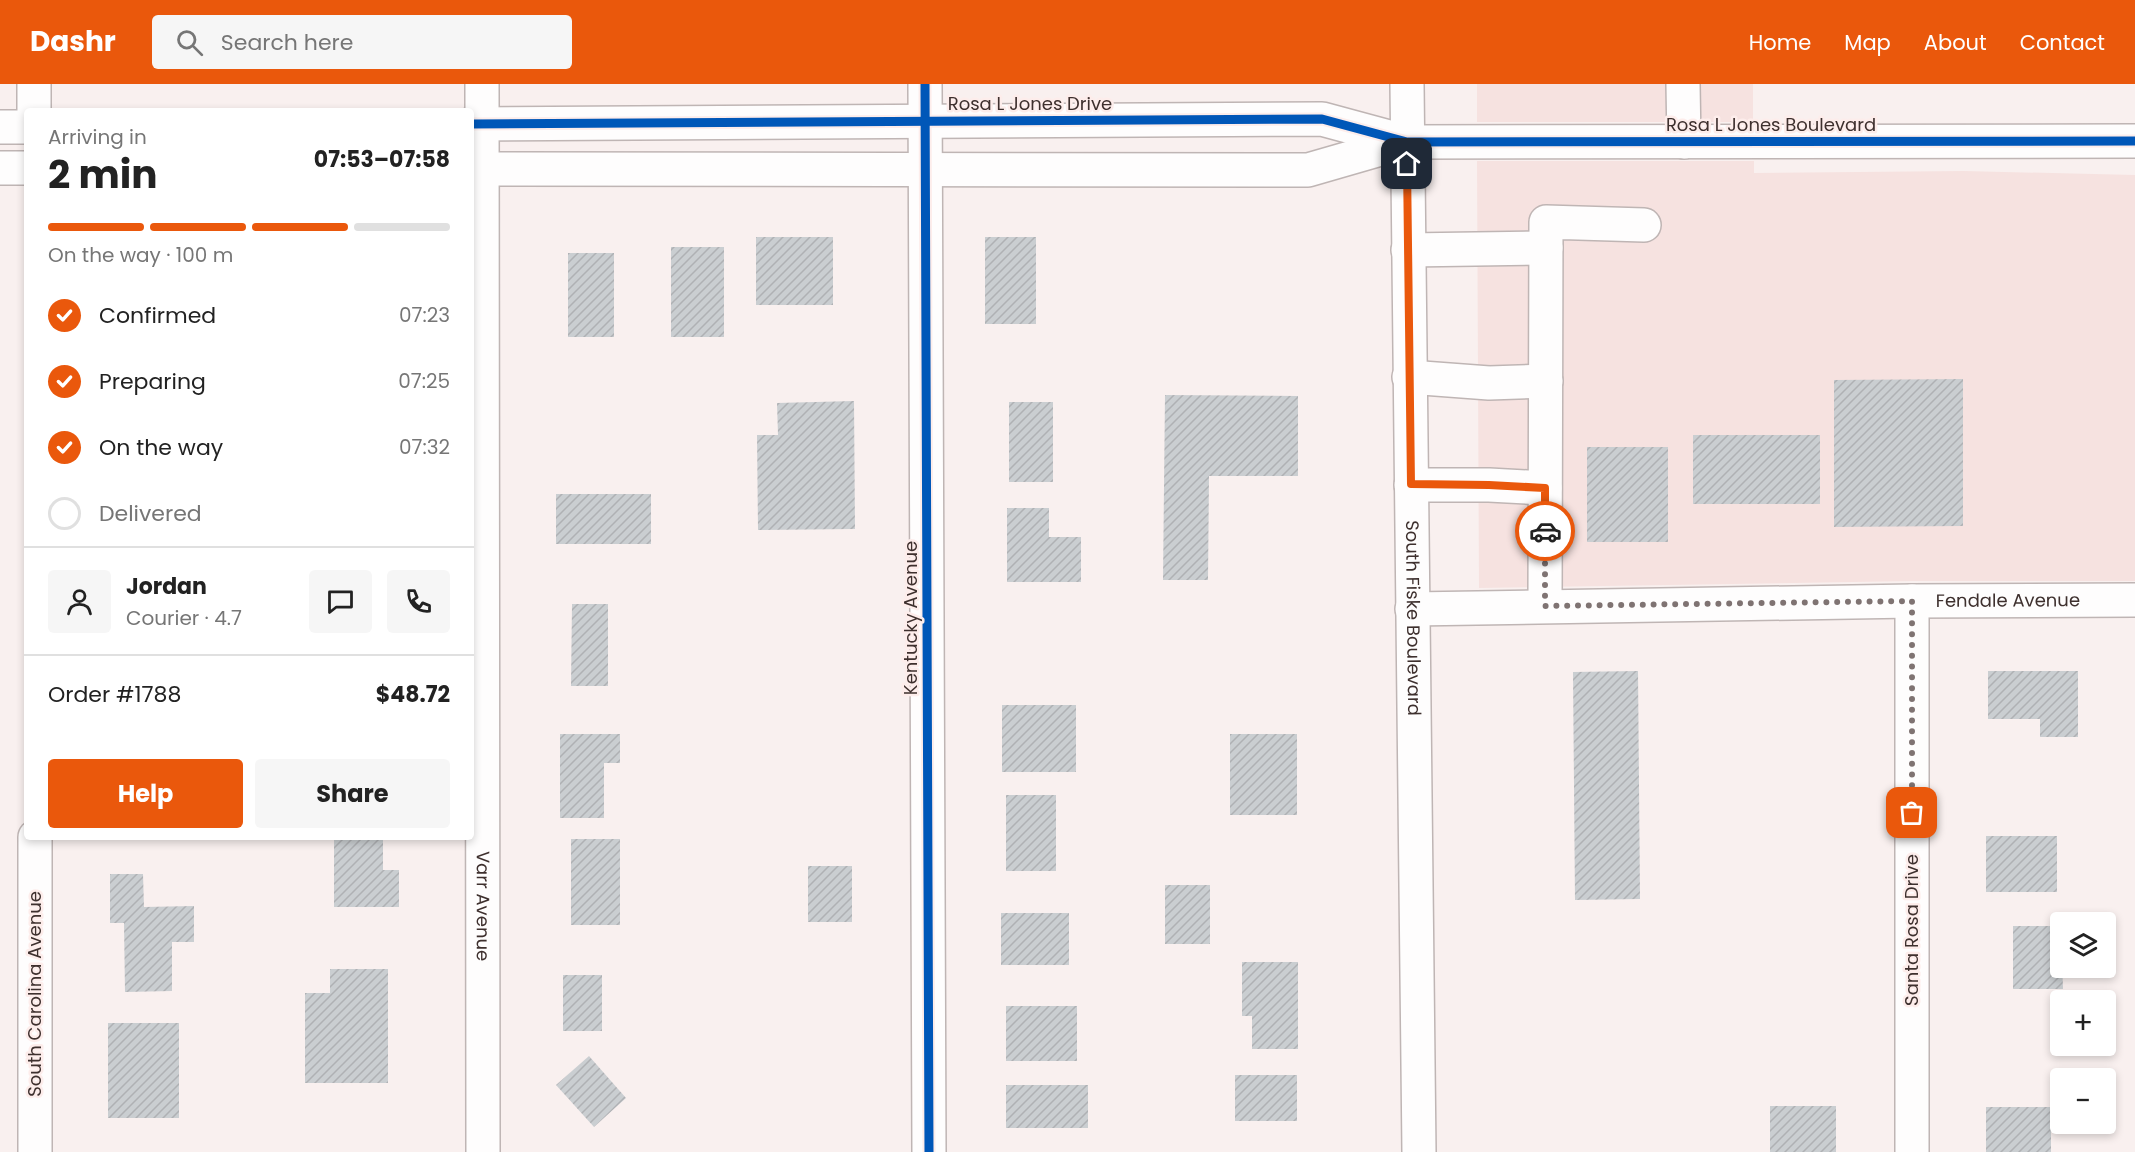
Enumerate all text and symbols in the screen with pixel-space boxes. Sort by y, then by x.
search box [152,15,572,69]
text: Dashr [30,22,116,61]
icon: search [173,26,206,59]
text: Search here [221,27,353,58]
text: Home [1749,28,1811,57]
text: Map [1844,28,1891,57]
text: About [1924,28,1987,57]
text: Contact [2020,28,2105,57]
street label: Rosa L Jones Drive [948,91,1112,116]
street label: Rosa L Jones Boulevard [1666,112,1876,137]
text: Arriving in [48,123,147,151]
pin [1381,138,1432,189]
text: 07:53–07:58 [314,144,450,175]
text: 2 min [48,147,158,202]
icon: home [1390,147,1423,180]
text: On the way · 100 m [48,241,233,269]
icon: check [48,299,81,332]
text: Confirmed [99,300,216,331]
text: 07:23 [399,301,450,329]
icon: check [48,365,81,398]
text: Preparing [99,366,206,397]
text: 07:25 [398,367,450,395]
icon: check [48,431,81,464]
text: On the way [99,432,223,463]
text: 07:32 [399,433,450,461]
text: Delivered [99,498,202,529]
courier [1515,501,1575,561]
icon: car [1529,515,1562,548]
street label: South Fiske Boulevard [1400,520,1427,716]
street label: Kentucky Avenue [898,541,923,695]
button: person [48,570,111,633]
button: chat [309,570,372,633]
button: phone [387,570,450,633]
text: Jordan [126,571,207,602]
street label: Fendale Avenue [1936,587,2080,613]
text: Courier · 4.7 [126,604,242,632]
text: Order #1788 [48,679,181,710]
text: $48.72 [376,679,450,710]
button: Help [48,759,243,828]
button: Share [255,759,450,828]
pin [1886,787,1937,838]
icon: bag [1895,796,1928,829]
street label: Varr Avenue [471,851,496,961]
street label: Santa Rosa Drive [1899,854,1924,1006]
street label: South Carolina Avenue [22,891,47,1097]
map controls [2050,912,2116,1134]
button: layers [2050,912,2116,978]
button: + [2050,990,2116,1056]
button: − [2050,1068,2116,1134]

